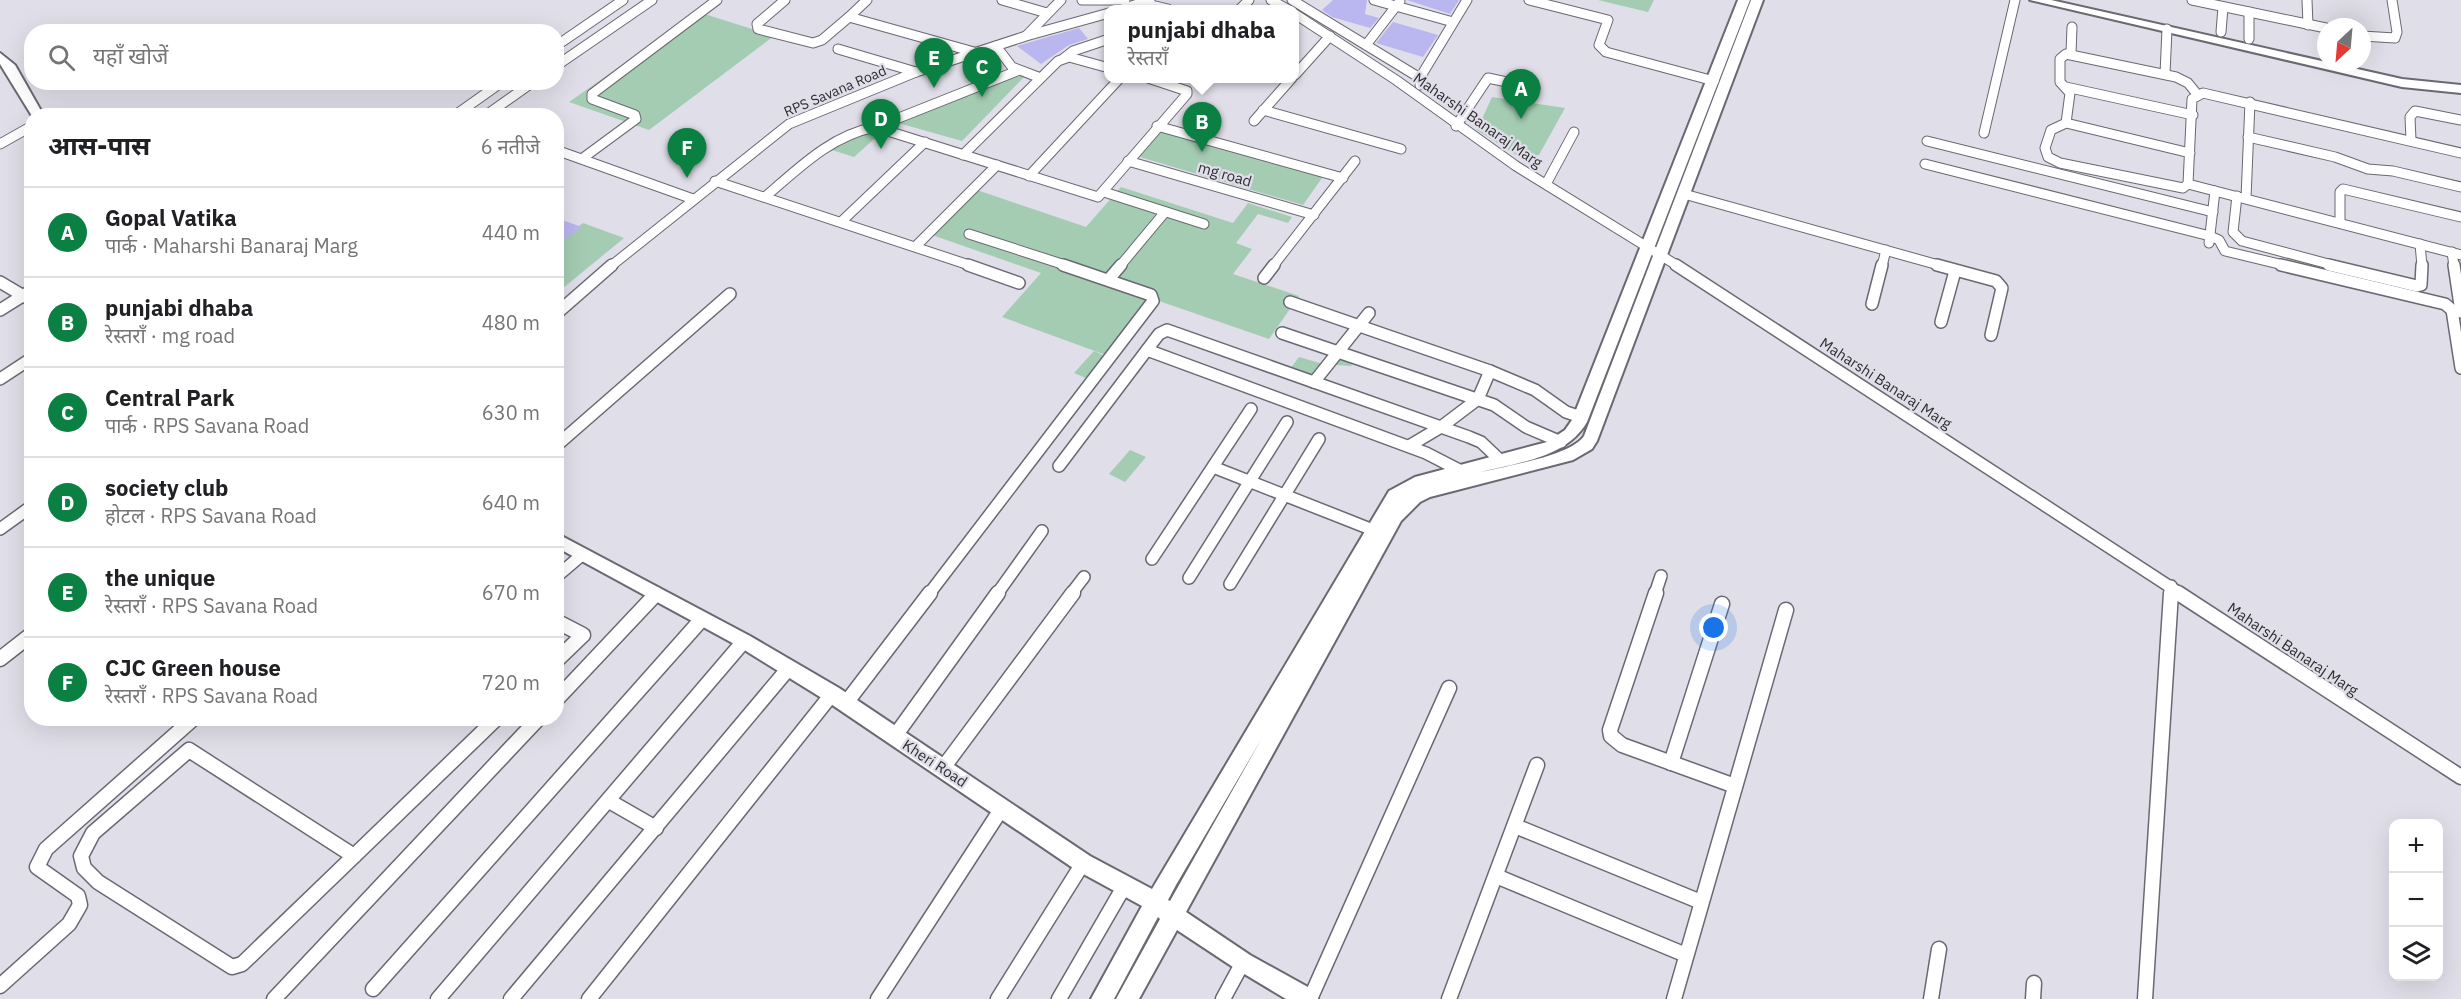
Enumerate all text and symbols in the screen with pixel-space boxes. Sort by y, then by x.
popup [1104,5,1299,83]
text: punjabi dhaba [1127,15,1276,44]
north arrow [2317,18,2371,72]
search box [24,24,564,90]
pin: E [914,38,954,88]
icon: search [45,41,78,74]
text: यहाँ खोजें [93,41,168,70]
text: रेस्तराँ [1127,44,1168,71]
pin: C [962,48,1002,97]
street label: RPS Savana Road [781,61,889,121]
street label: Maharshi Banaraj Marg [1410,68,1546,172]
pin: A [1502,70,1540,119]
pin: D [862,100,900,149]
pin: B [1182,102,1222,152]
text: आस-पास [48,128,150,162]
pin: F [668,128,706,178]
text: 6 नतीजे [481,133,540,160]
street label: mg road [1196,157,1254,191]
text: Gopal Vatika [105,203,237,232]
text: A [61,219,74,246]
text: 440 m [482,219,540,246]
text: पार्क · Maharshi Banaraj Marg [105,232,358,259]
text: punjabi dhaba [105,293,253,322]
text: B [61,309,74,336]
text: 480 m [482,309,540,336]
text: रेस्तराँ · mg road [105,322,235,349]
street label: Maharshi Banaraj Marg [1816,333,1956,433]
text: Central Park [105,383,234,412]
text: C [61,399,74,426]
text: 630 m [482,399,540,426]
text: पार्क · RPS Savana Road [105,412,309,439]
text: society club [105,473,228,502]
text: D [61,489,74,516]
text: 640 m [482,489,540,516]
text: होटल · RPS Savana Road [105,502,317,529]
text: the unique [105,563,215,592]
text: E [61,579,74,606]
text: 670 m [482,579,540,606]
text: रेस्तराँ · RPS Savana Road [105,592,318,619]
street label: Maharshi Banaraj Marg [2224,598,2362,700]
your location [1699,613,1728,642]
text: CJC Green house [105,653,281,682]
text: F [62,669,73,696]
text: 720 m [482,669,540,696]
text: रेस्तराँ · RPS Savana Road [105,682,318,709]
street label: Kheri Road [899,735,971,791]
map controls [2389,819,2443,981]
button: + [2389,819,2443,873]
button: − [2389,873,2443,927]
button: layers [2389,927,2443,981]

